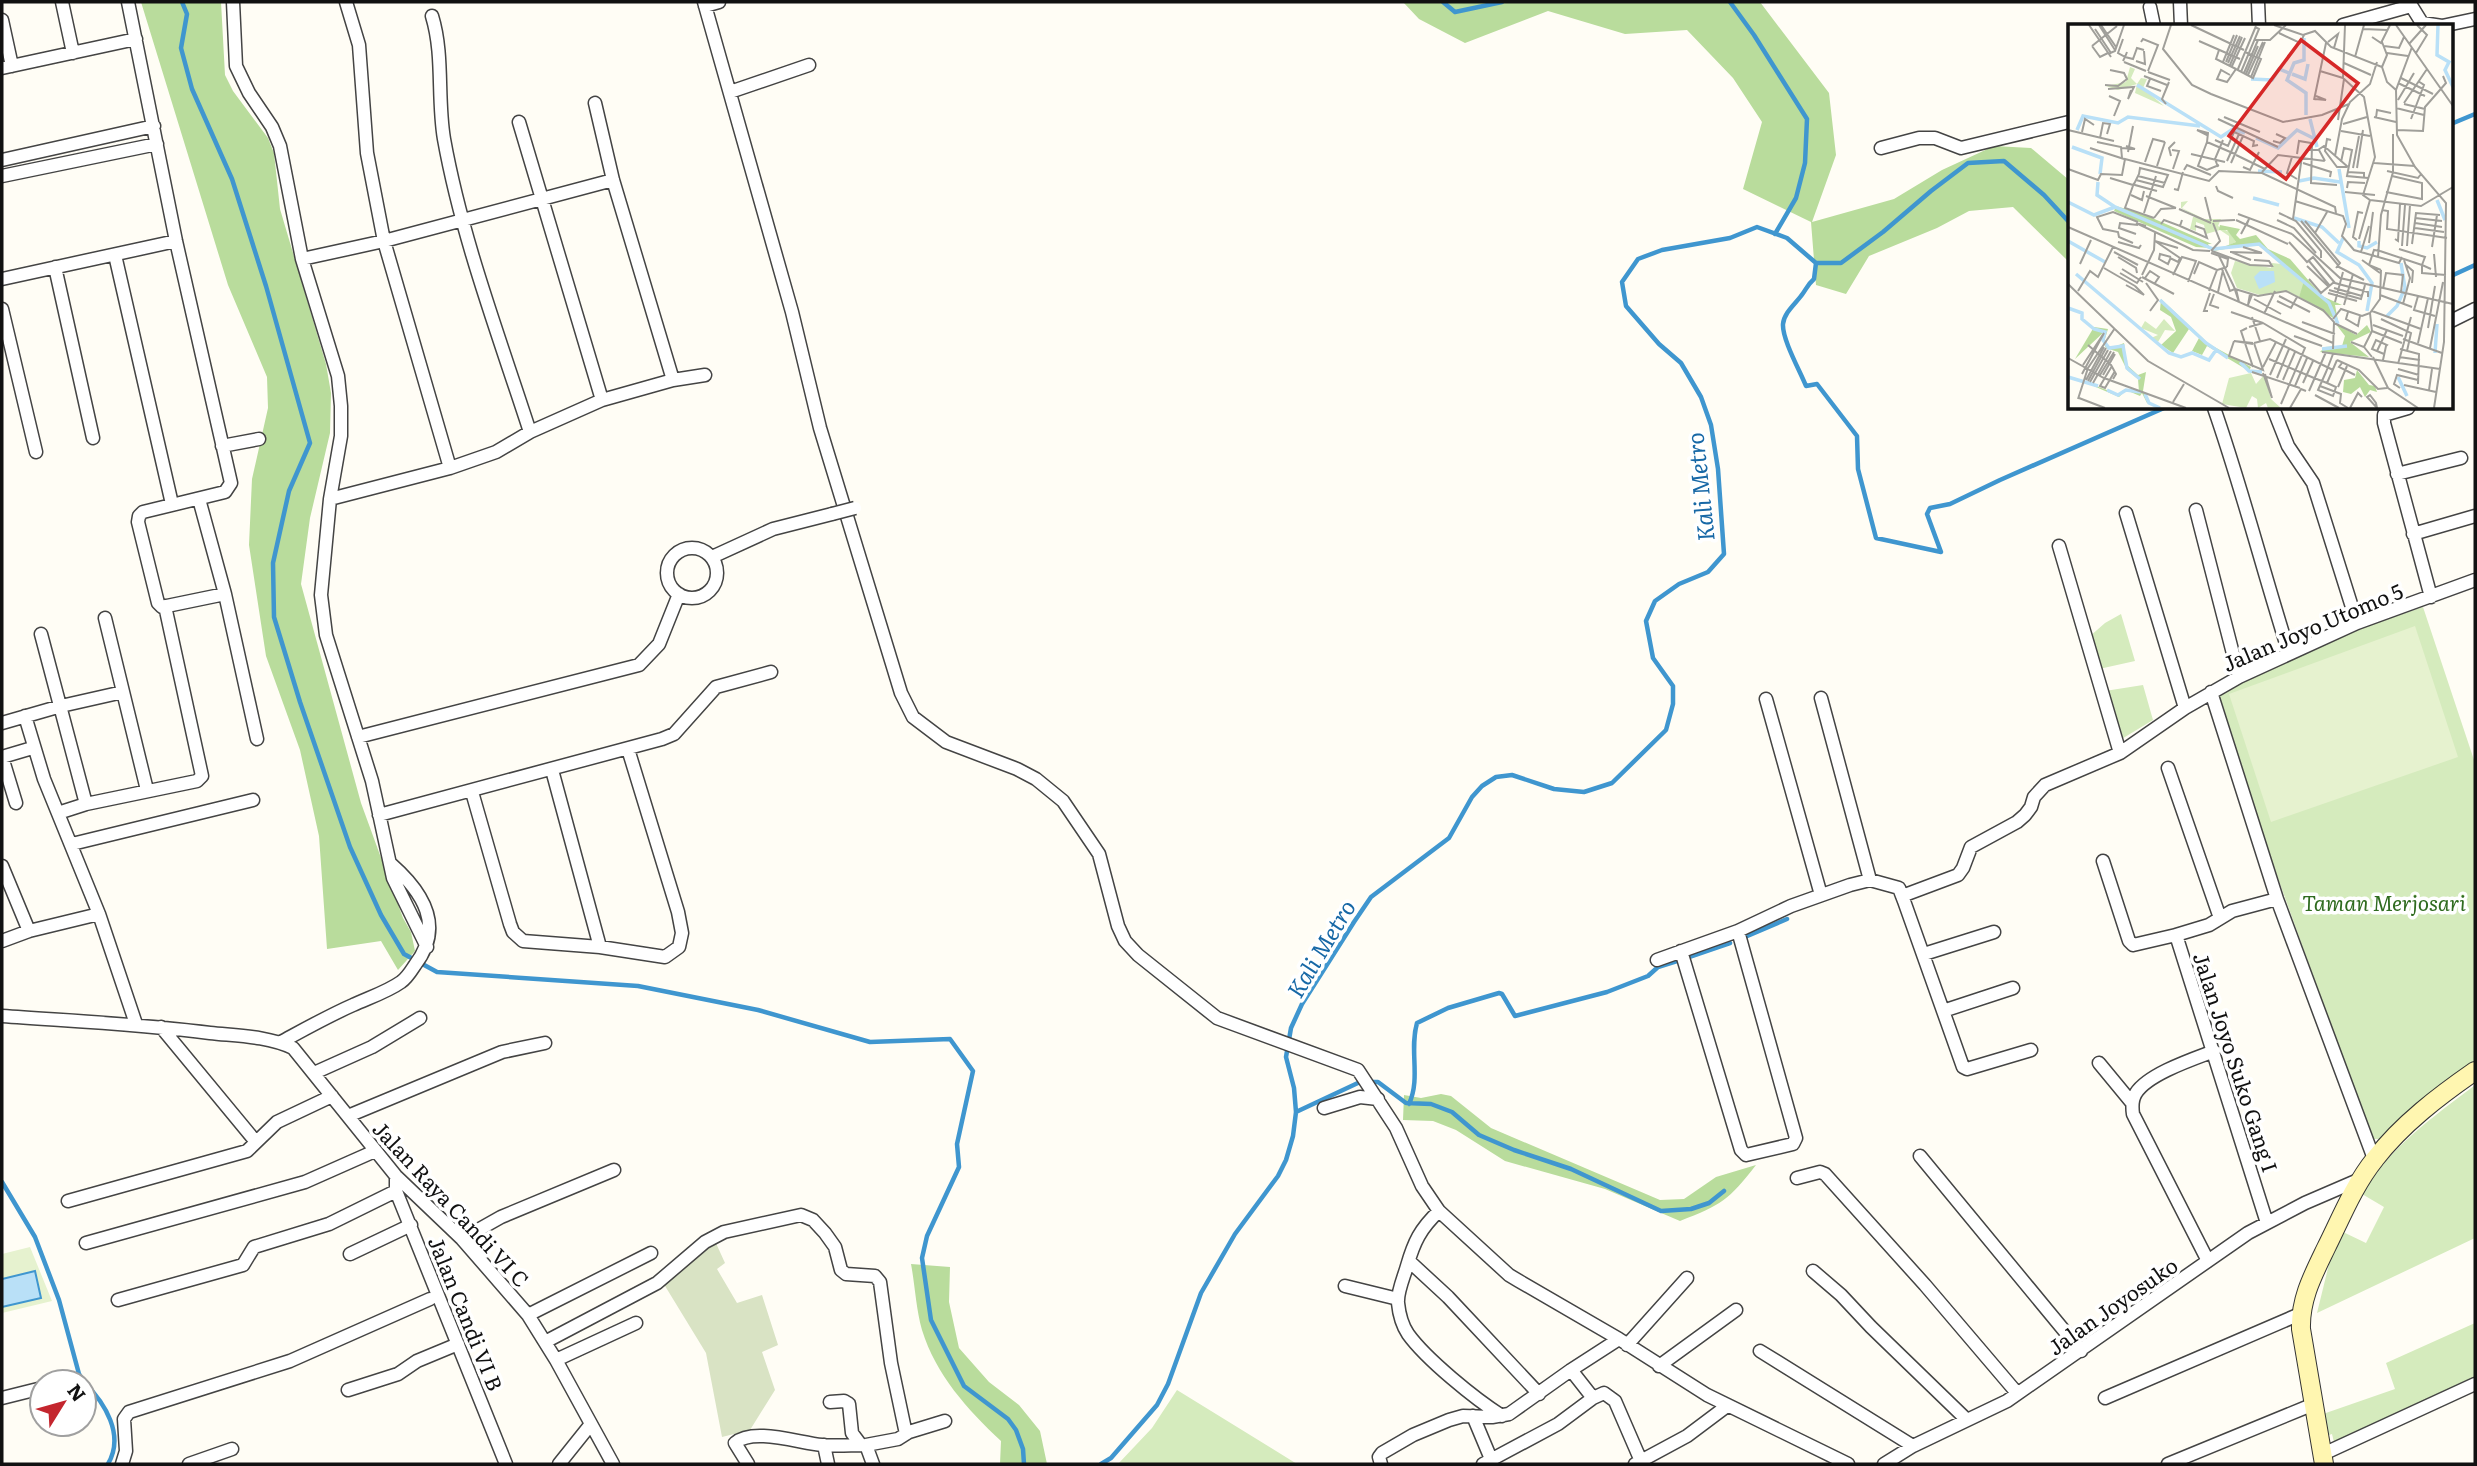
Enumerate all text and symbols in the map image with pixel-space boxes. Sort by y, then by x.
inset map [2068,24,2452,410]
water label: Kali Metro [1676,431,1722,543]
street label: Jalan Joyo Utomo 5 [2217,574,2407,678]
park label: Taman Merjosari [2302,886,2467,917]
water label: Kali Metro [1277,892,1363,1004]
street label: Jalan Joyo Suko Gang I [2187,948,2287,1176]
street label: Jalan Raya Candi VI C [367,1113,537,1293]
street label: Jalan Candi VI B [422,1231,512,1395]
street label: Jalan Joyosuko [2041,1249,2183,1361]
north arrow [28,1368,98,1438]
text: N [61,1377,93,1407]

